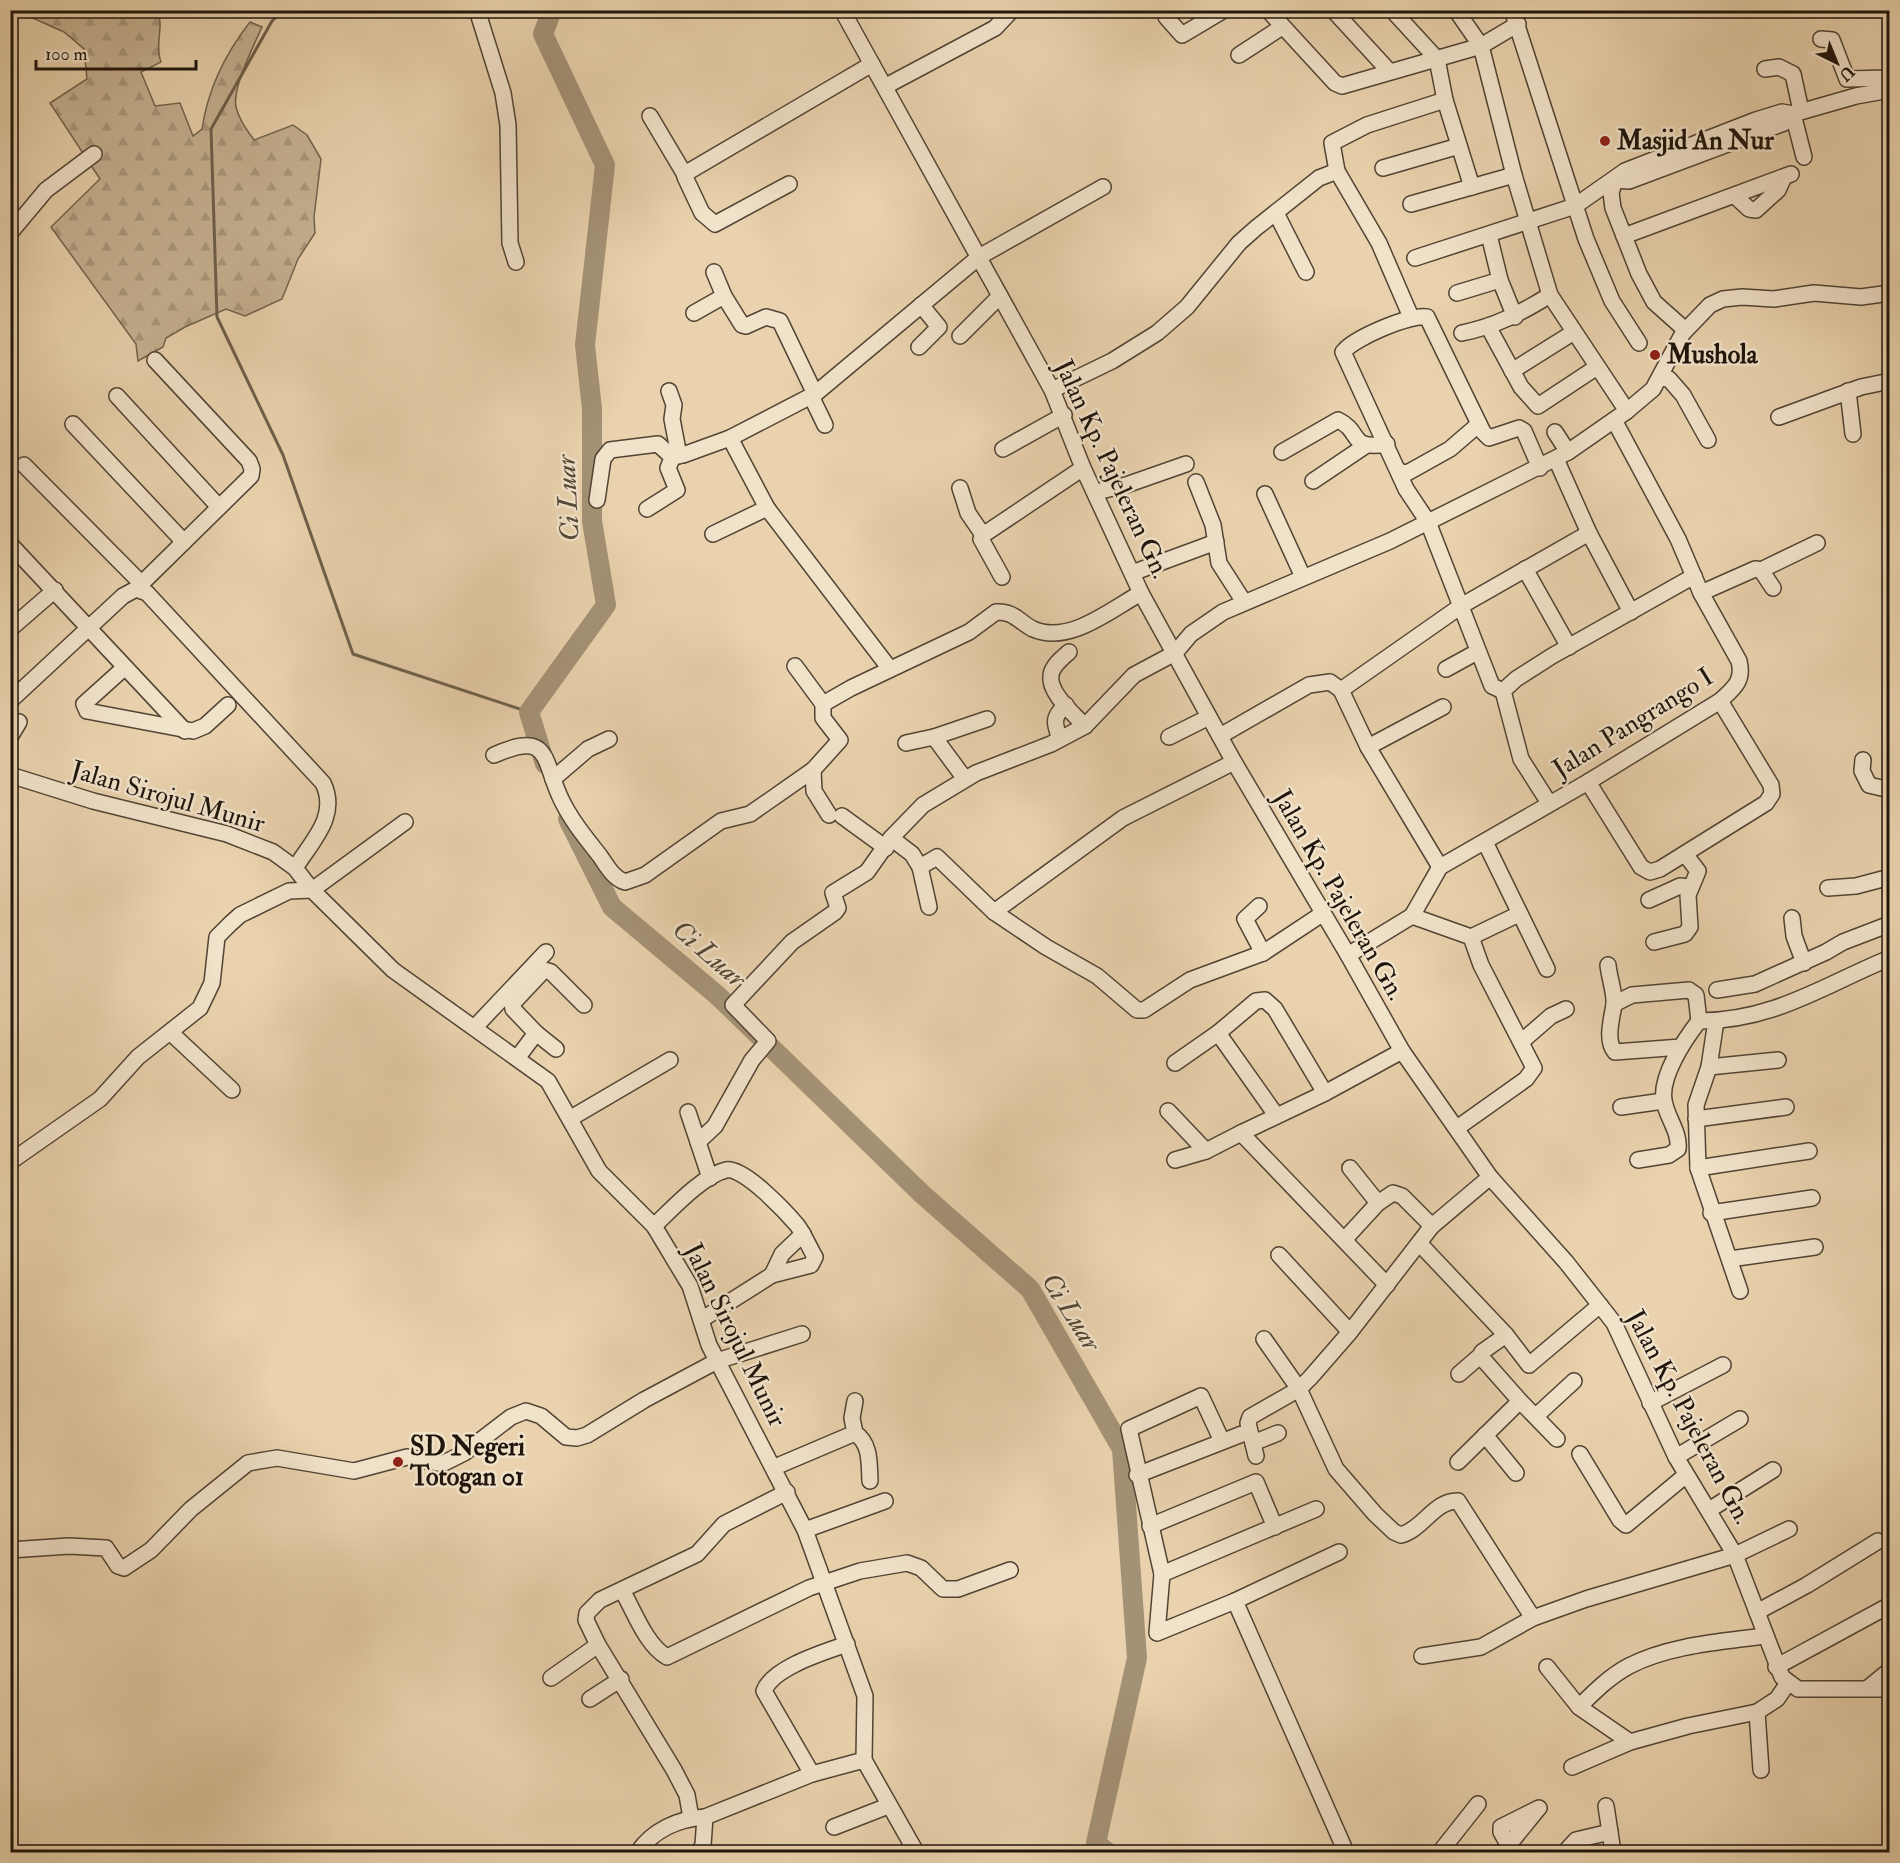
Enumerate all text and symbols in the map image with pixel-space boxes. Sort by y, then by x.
scale bar [36,33,196,71]
north arrow [1807,33,1867,93]
text: 100 m [45,43,88,66]
text: U [1834,61,1858,86]
place label: Masjid An Nur [1616,125,1774,157]
marker: Masjid An Nur [1598,134,1612,148]
place label: Mushola [1666,339,1759,371]
marker: Mushola [1648,348,1662,362]
street label: Jalan Kp. Pajeleran Gn. [1046,354,1177,584]
water label: Ci Luar [549,452,587,542]
street label: Jalan Pangrango I [1546,661,1719,786]
street label: Jalan Sirojul Munir [66,754,269,840]
street label: Jalan Kp. Pajeleran Gn. [1264,783,1412,1006]
water label: Ci Luar [666,913,754,996]
street label: Jalan Sirojul Munir [676,1237,793,1432]
water label: Ci Luar [1034,1267,1109,1359]
street label: Jalan Kp. Pajeleran Gn. [1618,1304,1759,1530]
place label: SD Negeri Totogan 01 [409,1431,525,1494]
marker: SD Negeri Totogan 01 [391,1455,405,1469]

